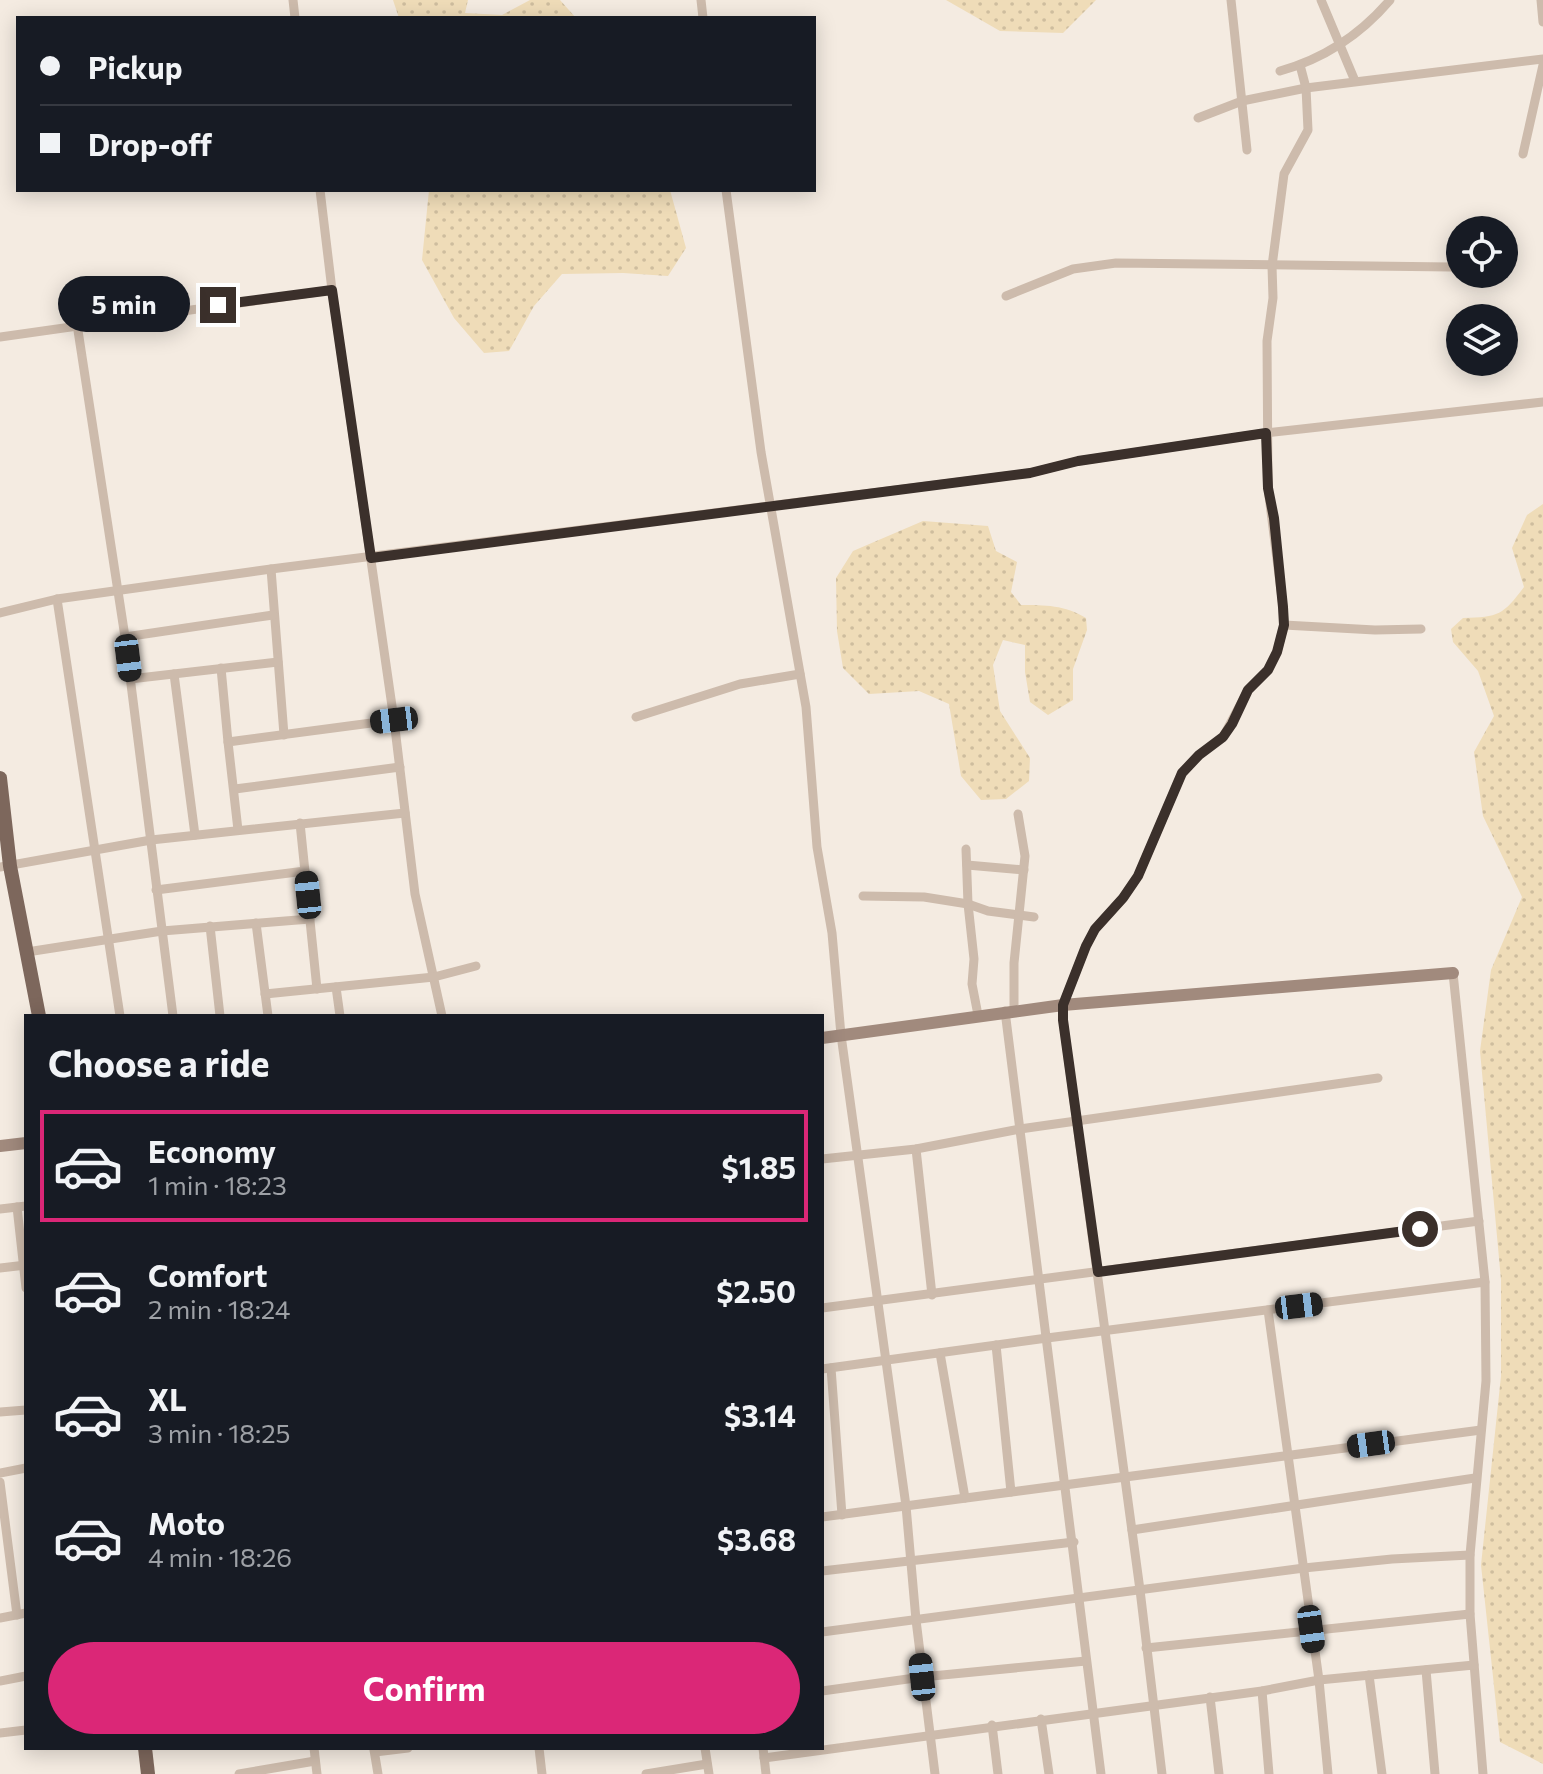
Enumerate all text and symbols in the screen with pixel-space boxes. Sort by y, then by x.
text: Pickup [88,48,182,85]
text: Drop-off [88,125,212,162]
map controls [1446,216,1518,376]
button: locate [1446,216,1518,288]
callout: 5 min [58,277,190,333]
route end [200,287,236,323]
text: 5 min [91,288,157,319]
button: layers [1446,304,1518,376]
car [113,633,143,683]
car [369,705,419,735]
car [294,870,322,920]
text: Choose a ride [48,1040,269,1084]
icon: car [52,1130,124,1202]
text: Economy [148,1132,276,1169]
text: $1.85 [722,1148,796,1185]
text: 1 min · 18:23 [148,1169,287,1200]
route start [1402,1211,1438,1247]
icon: car [52,1254,124,1326]
text: Comfort [148,1256,267,1293]
text: $2.50 [716,1272,796,1309]
car [1274,1291,1324,1321]
text: 2 min · 18:24 [148,1293,290,1324]
icon: car [52,1378,124,1450]
text: XL [148,1380,187,1417]
text: $3.14 [724,1396,796,1433]
text: 3 min · 18:25 [148,1417,291,1448]
car [1346,1429,1396,1459]
icon: car [52,1502,124,1574]
text: Moto [148,1504,225,1541]
text: $3.68 [717,1520,796,1557]
text: 4 min · 18:26 [148,1541,292,1572]
car [1296,1604,1326,1654]
button: Confirm [48,1642,800,1734]
car [908,1652,936,1702]

